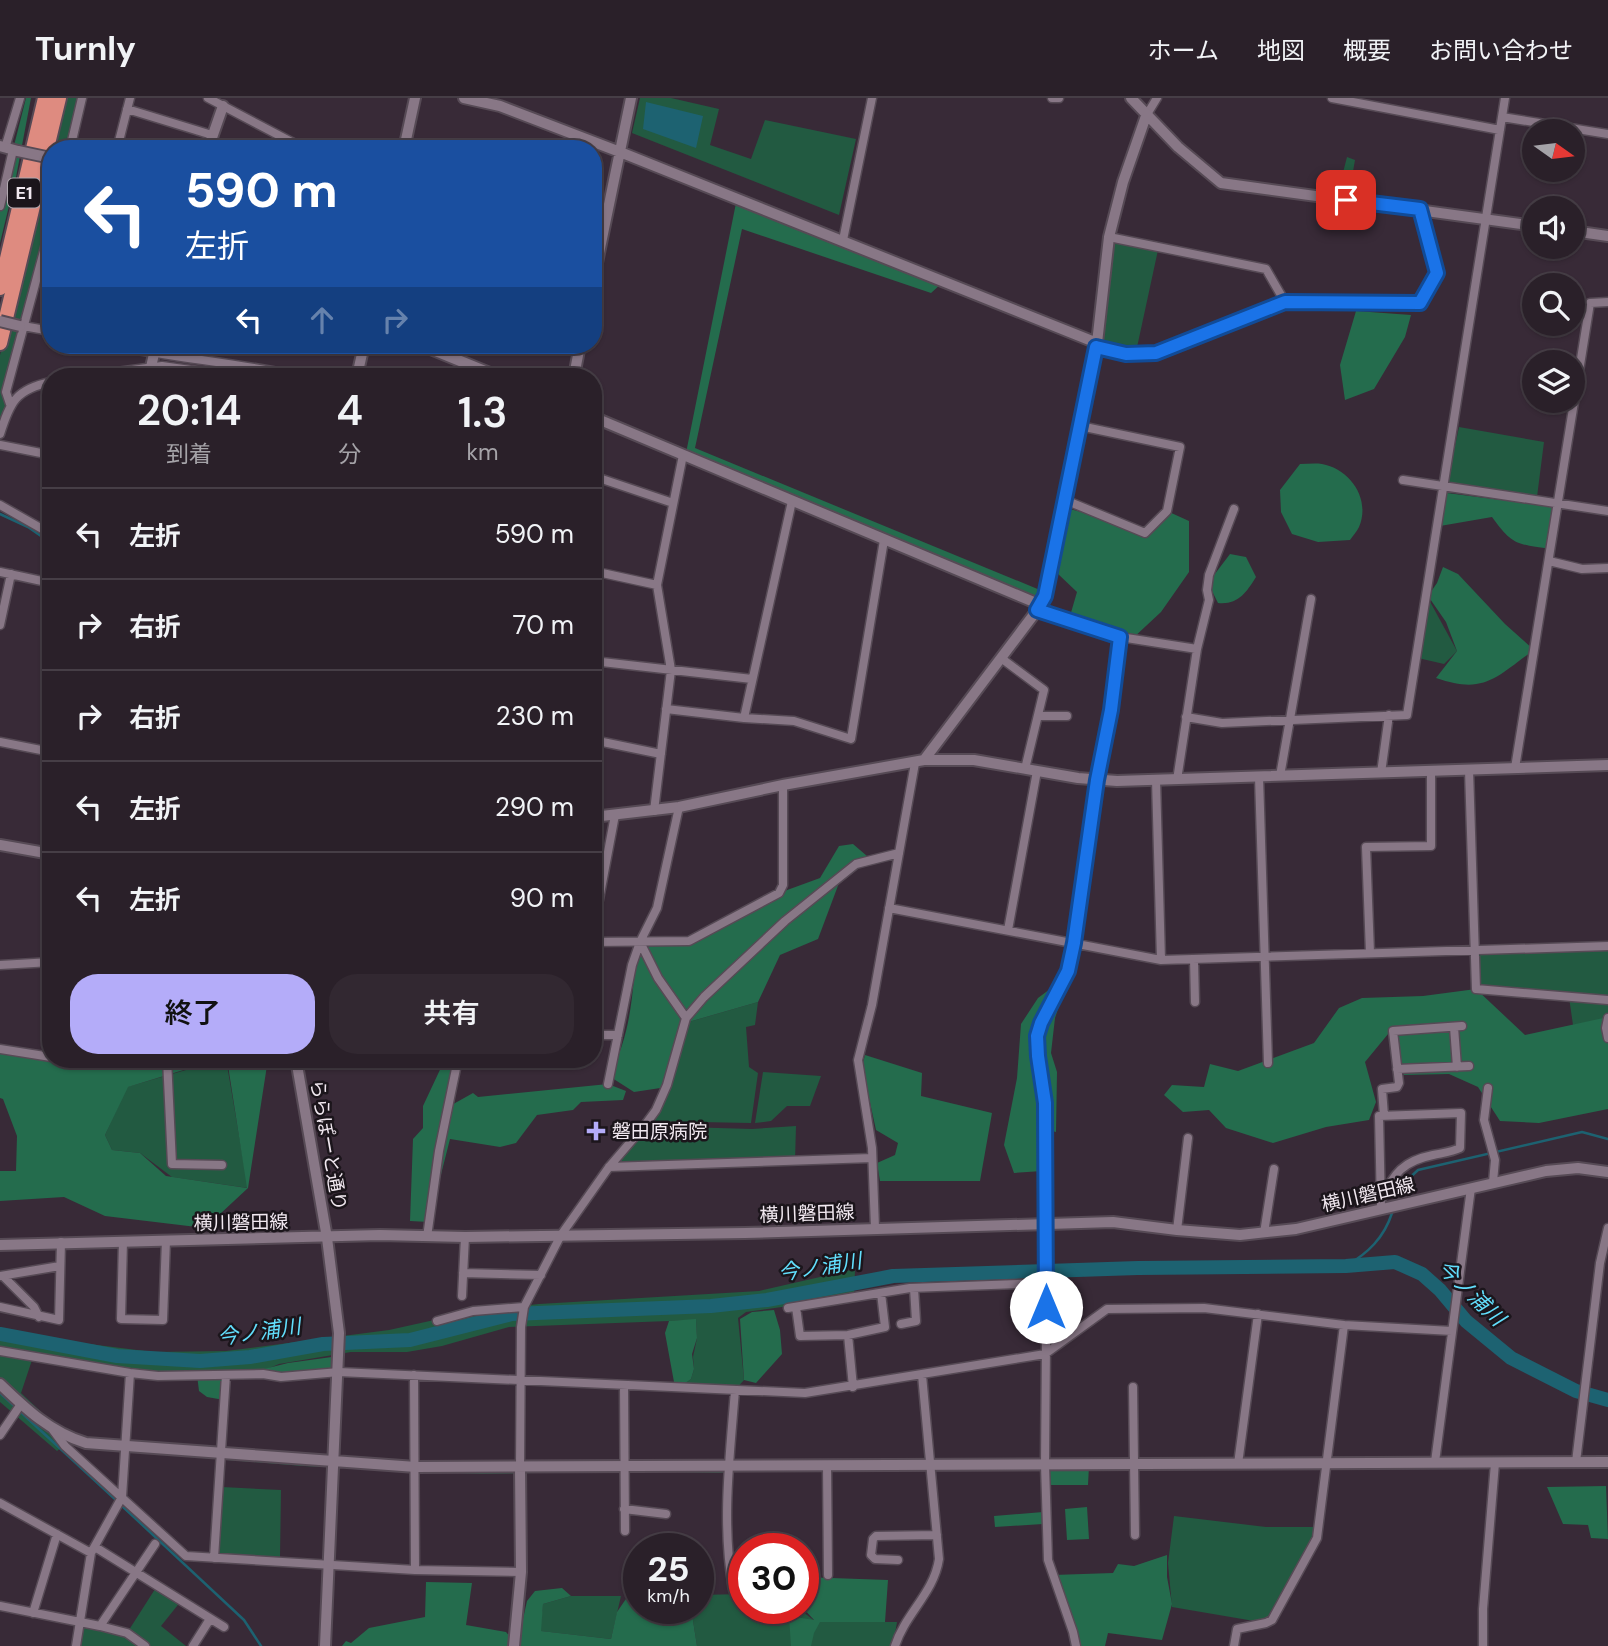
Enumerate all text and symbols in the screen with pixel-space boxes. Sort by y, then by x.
text: Turnly [35,27,136,70]
text: ホーム [1148,35,1219,66]
text: 地図 [1257,35,1305,66]
text: 概要 [1343,35,1391,66]
text: お問い合わせ [1429,35,1573,66]
north arrow [1522,119,1586,182]
map controls [1522,119,1585,413]
text: 590 m [185,158,338,222]
icon: left [70,168,161,259]
pin [1316,170,1376,230]
road number: E1 [8,178,40,208]
icon: arrive [1327,181,1365,219]
button: sound [1522,196,1585,259]
text: 左折 [185,225,249,267]
button: search [1522,273,1585,336]
icon: left [230,301,268,339]
icon: ahead [303,301,341,339]
icon: right [376,301,414,339]
button: layers [1522,350,1585,413]
text: 20:14 [137,383,241,438]
text: 4 [336,383,363,438]
text: 1.3 [458,385,507,440]
text: km [466,437,499,467]
text: 到着 [166,439,212,469]
text: 分 [338,439,361,469]
icon: left [70,515,108,553]
text: 590 m [495,517,574,551]
text: 左折 [129,519,181,553]
icon: right [70,606,108,644]
text: 70 m [513,608,574,642]
text: 右折 [129,610,181,644]
icon: right [70,697,108,735]
text: 230 m [496,699,574,733]
text: 右折 [129,701,181,735]
icon: left [70,788,108,826]
text: 290 m [495,790,574,824]
text: 左折 [129,792,181,826]
icon: left [70,879,108,917]
text: 90 m [510,881,574,915]
text: 左折 [129,883,181,917]
button: 終了 [70,974,315,1054]
button: 共有 [329,974,574,1054]
street label: ららぽーと通り [305,1077,352,1213]
place label: 磐田原病院 [612,1119,707,1144]
marker: 磐田原病院 [586,1121,606,1141]
street label: 横川磐田線 [1319,1172,1417,1217]
street label: 横川磐田線 [759,1199,855,1228]
street label: 横川磐田線 [193,1209,289,1236]
water label: 今ノ浦川 [776,1246,866,1287]
water label: 今ノ浦川 [1431,1254,1512,1334]
position arrow [1009,1270,1083,1344]
water label: 今ノ浦川 [215,1312,305,1352]
speed limit sign: 30 [728,1533,819,1624]
text: 25 [648,1546,689,1592]
text: km/h [647,1584,690,1608]

